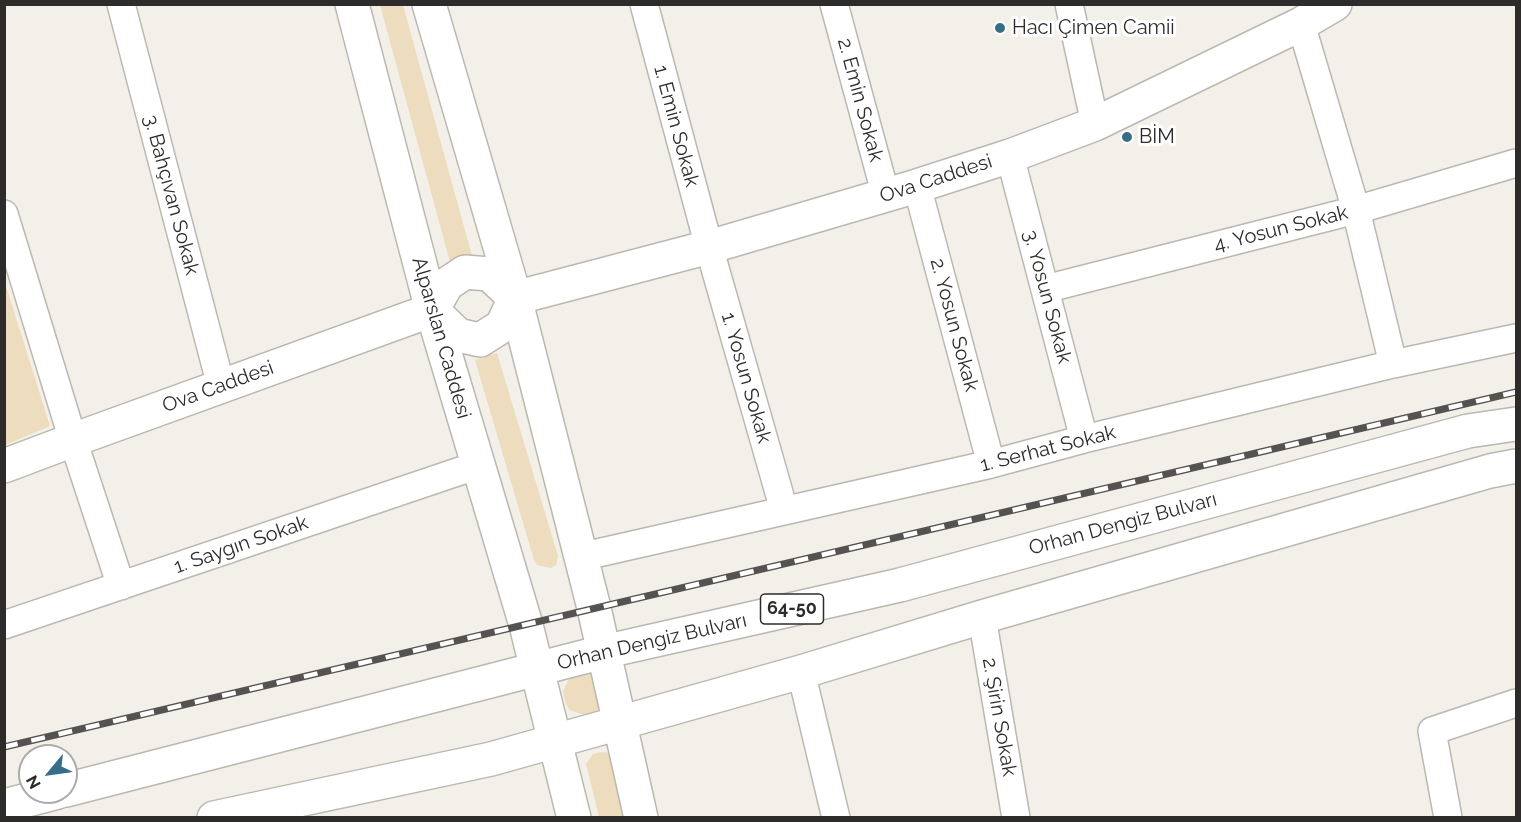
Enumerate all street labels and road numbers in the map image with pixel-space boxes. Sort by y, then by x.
street label: 2. Emin Sokak [832,36,888,164]
street label: 1. Emin Sokak [648,62,704,190]
street label: 3. Bahçıvan Sokak [138,112,204,278]
street label: Ova Caddesi [877,150,995,208]
street label: 4. Yosun Sokak [1211,201,1351,257]
street label: 3. Yosun Sokak [1018,228,1076,366]
street label: Alparslan Caddesi [406,254,476,422]
street label: 2. Yosun Sokak [925,256,983,394]
street label: 1. Yosun Sokak [716,310,776,446]
street label: Ova Caddesi [159,356,277,418]
street label: 1. Serhat Sokak [978,421,1118,477]
street label: Orhan Dengiz Bulvarı [1026,487,1220,561]
street label: 1. Saygın Sokak [171,511,311,579]
road number: 64-50 [760,594,824,624]
street label: Orhan Dengiz Bulvarı [555,609,749,675]
street label: 2. Şirin Sokak [977,656,1021,778]

